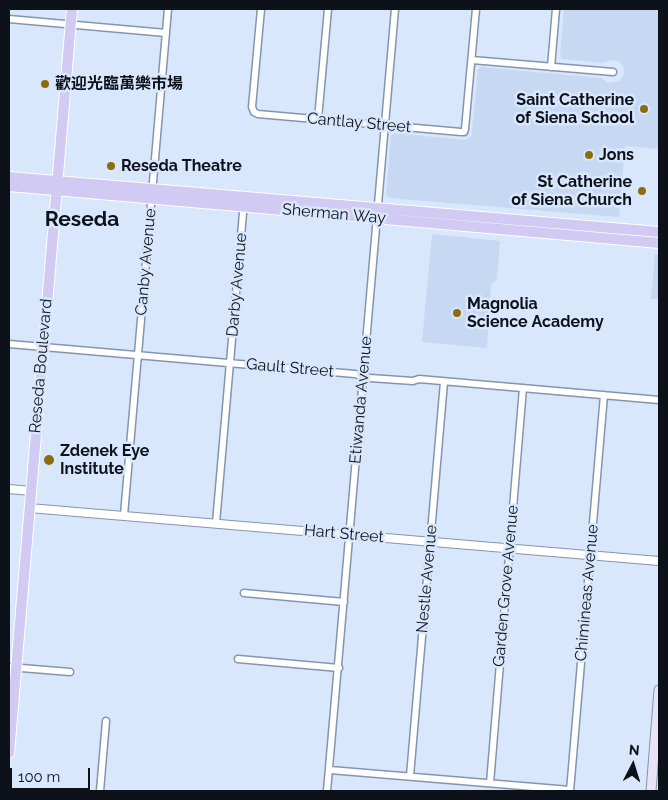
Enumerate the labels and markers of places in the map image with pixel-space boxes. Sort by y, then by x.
place label: 歡迎光臨萬樂市場 [55,74,183,94]
marker: 歡迎光臨萬樂市場 [39,78,51,90]
place label: Saint Catherine of Siena School [516,90,634,128]
marker: Saint Catherine of Siena School [638,103,650,115]
place label: Jons [599,145,634,165]
marker: Jons [583,149,595,161]
place label: Reseda Theatre [121,156,242,176]
marker: Reseda Theatre [105,160,117,172]
place label: St Catherine of Siena Church [511,172,632,210]
marker: St Catherine of Siena Church [636,185,648,197]
place label: Magnolia Science Academy [467,294,604,332]
marker: Magnolia Science Academy [451,307,463,319]
place label: Zdenek Eye Institute [60,441,149,479]
marker: Zdenek Eye Institute [42,453,56,467]

